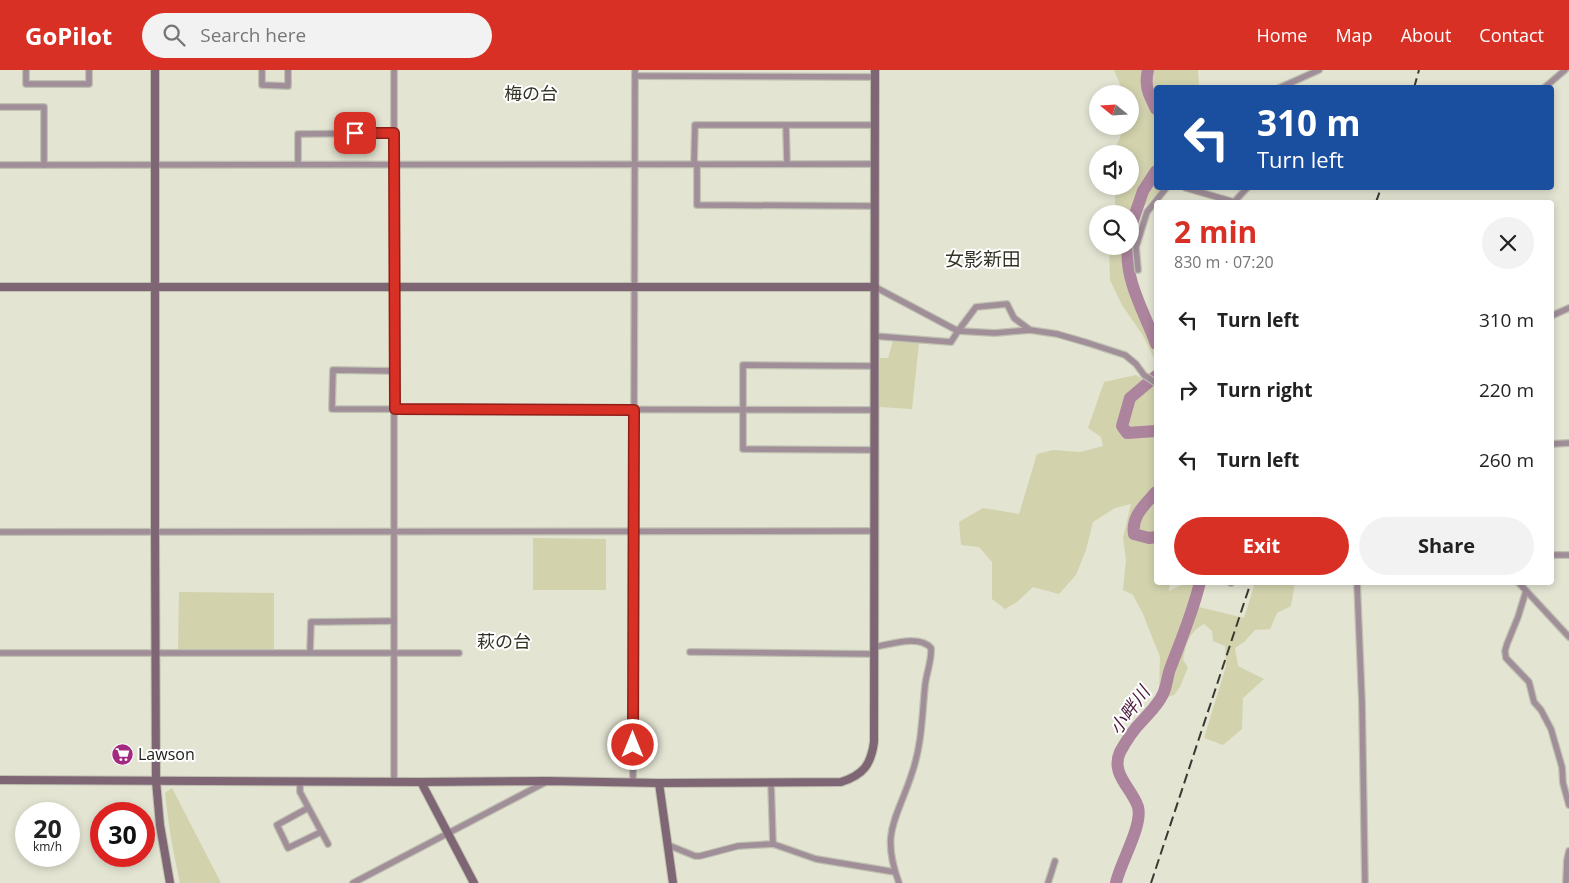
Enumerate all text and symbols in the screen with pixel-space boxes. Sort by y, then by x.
search box [142,13,492,58]
text: GoPilot [25,19,112,52]
icon: search [160,21,188,49]
text: Search here [200,22,306,48]
text: Home [1257,23,1307,47]
text: Map [1335,23,1373,47]
text: About [1401,23,1451,47]
text: Contact [1479,23,1544,47]
district label: 梅の台 [504,81,558,105]
north arrow [1089,85,1139,135]
map controls [1089,85,1139,255]
text: 310 m [1257,99,1361,146]
icon: left [1174,105,1239,170]
pin [334,112,376,154]
icon: arrive [341,119,369,147]
text: Turn left [1257,144,1344,174]
button: sound [1089,145,1139,195]
button: search [1089,205,1139,255]
text: 2 min [1174,211,1257,252]
button: close [1482,217,1534,269]
district label: 女影新田 [945,246,1021,272]
text: 830 m · 07:20 [1174,251,1274,273]
icon: left [1174,306,1202,334]
text: Turn left [1217,307,1299,333]
text: 310 m [1479,307,1534,333]
icon: right [1174,376,1202,404]
text: Turn right [1217,377,1312,403]
text: 220 m [1479,377,1534,403]
icon: left [1174,446,1202,474]
text: Turn left [1217,447,1299,473]
text: 260 m [1479,447,1534,473]
button: Exit [1174,517,1349,575]
button: Share [1359,517,1534,575]
district label: 萩の台 [477,629,531,653]
water label: 小畔川 [1103,679,1156,739]
position arrow [606,718,658,770]
supermarket icon: Lawson [110,742,134,766]
place label: Lawson [138,743,195,765]
speed limit sign: 30 [90,802,155,867]
text: 20 [33,811,62,845]
text: km/h [33,838,62,855]

